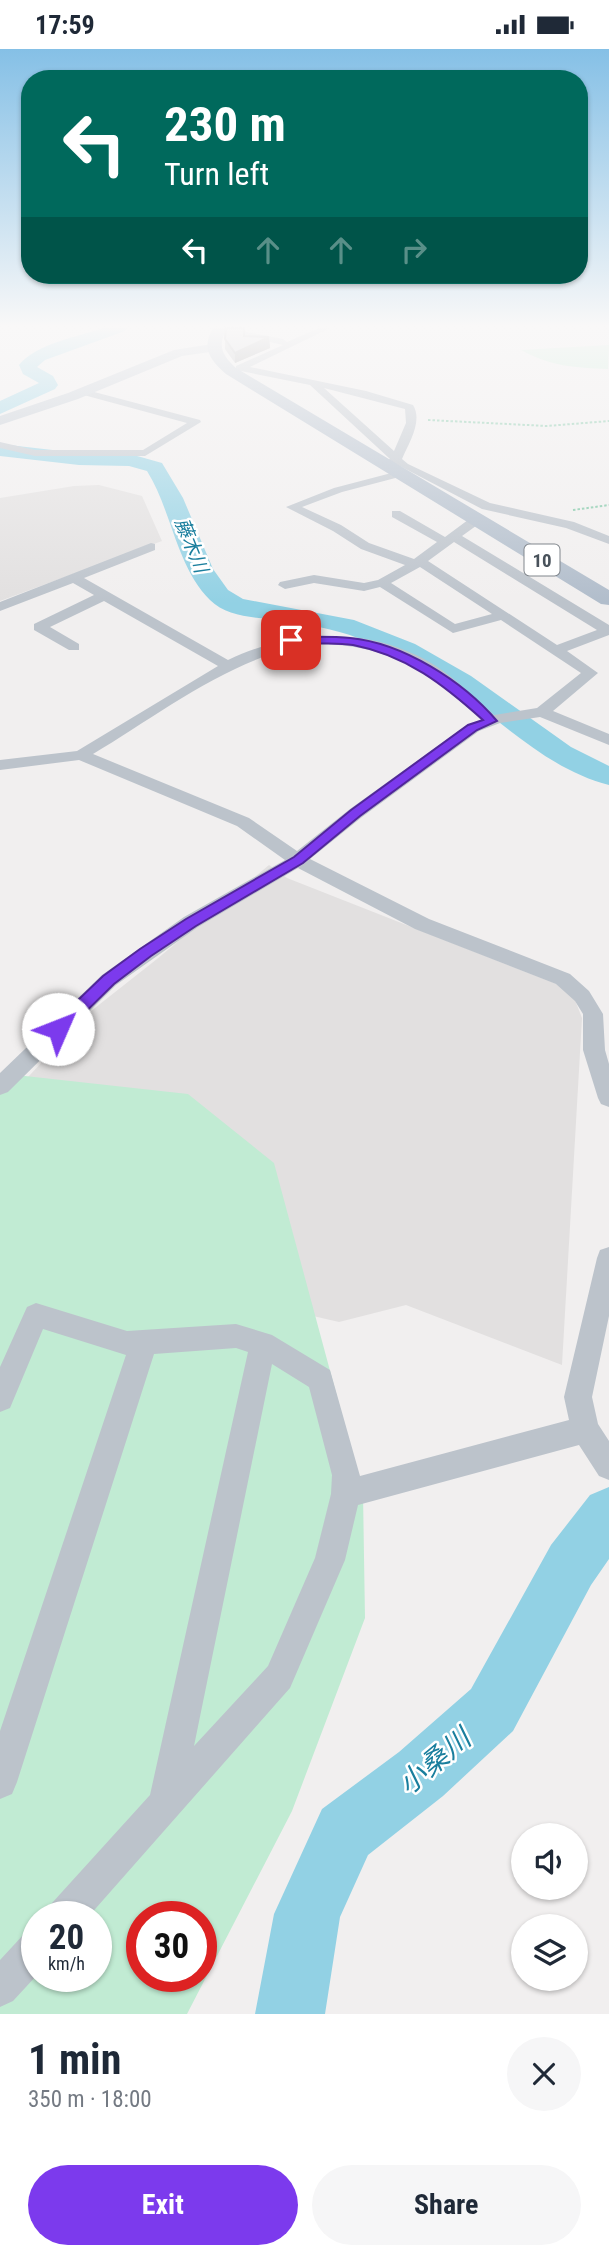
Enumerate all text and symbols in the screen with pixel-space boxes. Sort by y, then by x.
text: 17:59 [35,10,95,40]
text: 230 m [164,96,286,153]
icon: left [49,98,140,189]
text: Turn left [164,155,269,193]
icon: left [176,231,214,269]
icon: ahead [249,231,287,269]
icon: ahead [322,231,360,269]
icon: right [395,231,433,269]
water label: 藤木川 [170,514,214,578]
road number: 10 [524,545,560,575]
pin [261,610,321,670]
icon: arrive [272,621,310,659]
position arrow [21,992,95,1066]
water label: 小桑川 [392,1720,479,1801]
map controls [511,1823,588,1991]
button: sound [511,1823,588,1900]
speed limit sign: 30 [126,1901,217,1992]
button: layers [511,1914,588,1991]
text: 20 [49,1917,84,1958]
text: km/h [48,1953,85,1974]
text: 1 min [28,2035,121,2084]
button: close [507,2037,581,2111]
text: 350 m · 18:00 [28,2086,152,2113]
button: Exit [28,2165,298,2245]
button: Share [312,2165,581,2245]

